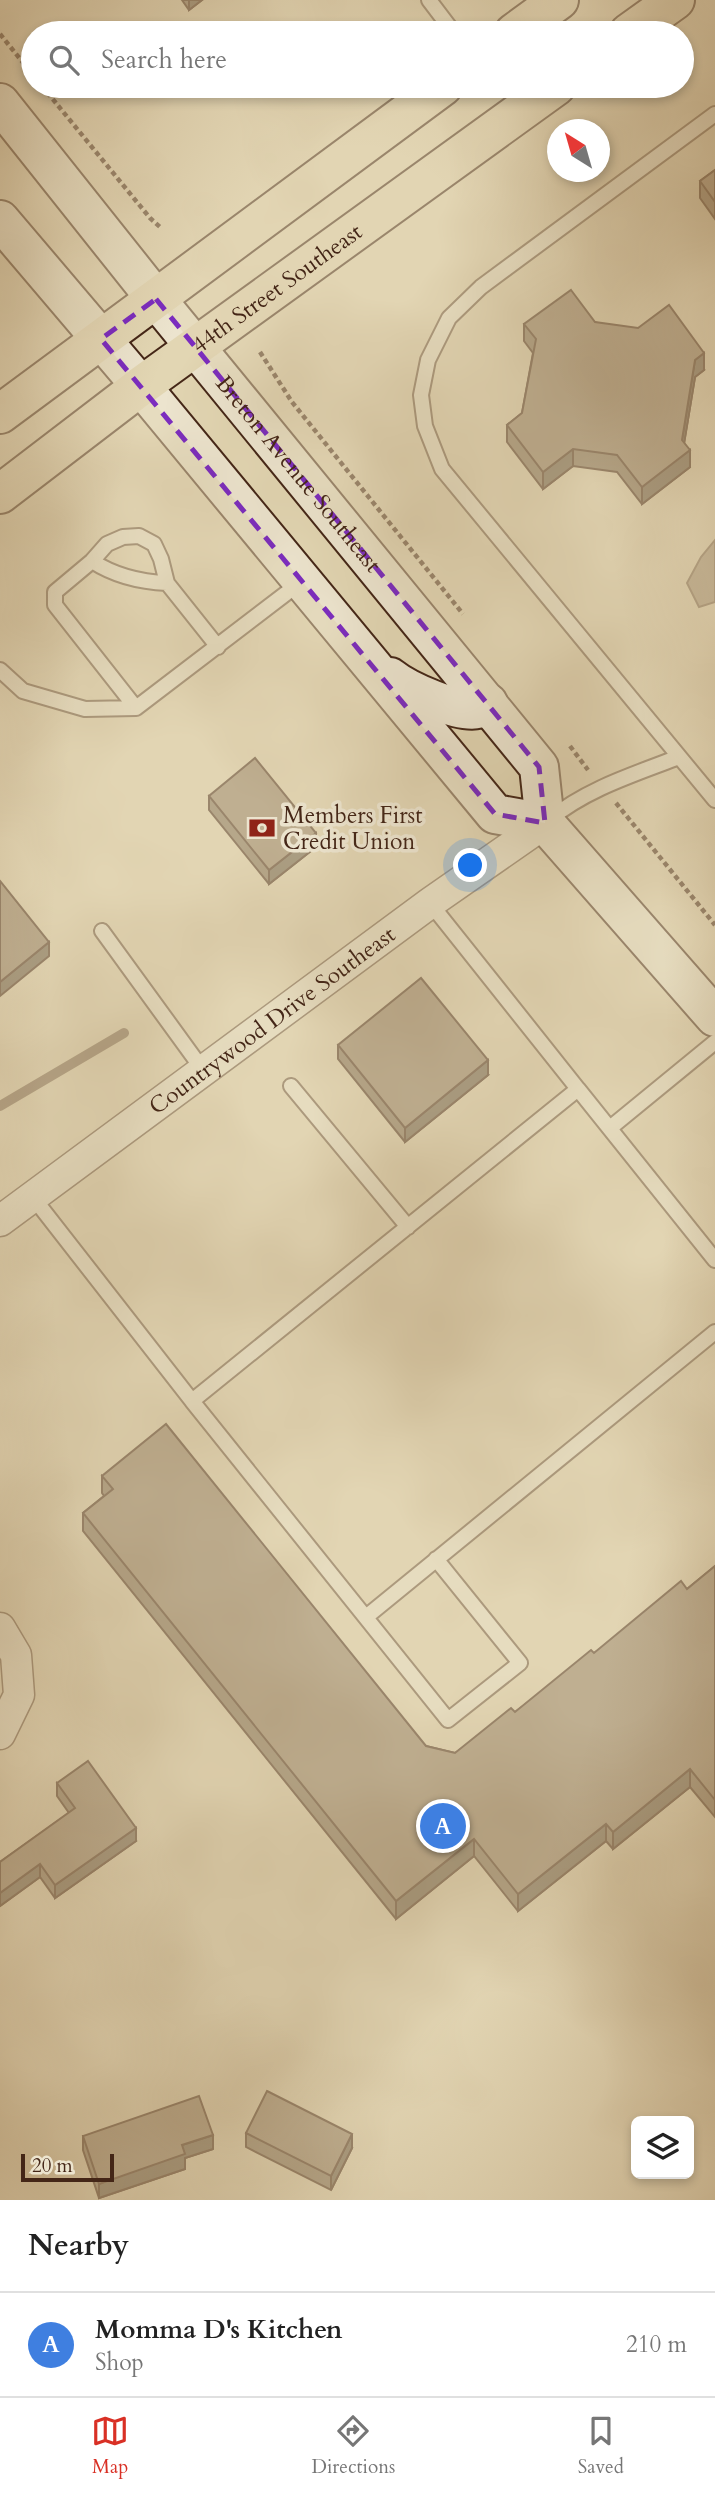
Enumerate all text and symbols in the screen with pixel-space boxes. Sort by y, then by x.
search box [21,21,694,98]
icon: search [45,41,83,79]
text: Search here [101,42,227,77]
north arrow [547,119,610,182]
street label: 44th Street Southeast [186,216,368,360]
street label: Breton Avenue Southeast [208,369,388,579]
place label: Members First Credit Union [283,800,423,857]
bank icon: Members First Credit Union [247,813,277,843]
your location [453,848,487,882]
street label: Countrywood Drive Southeast [143,919,401,1122]
pin: A [420,1800,466,1852]
map controls [631,2116,694,2179]
button: layers [631,2116,694,2179]
scale bar [21,2151,114,2183]
text: 20 m [32,2153,73,2179]
text: Nearby [28,2225,129,2266]
text: Momma D's Kitchen [95,2312,343,2347]
text: A [42,2329,60,2360]
text: 210 m [626,2329,687,2360]
text: Shop [95,2347,144,2378]
tab: Map [91,2412,129,2480]
tab: Directions [312,2412,395,2480]
tab: Saved [578,2412,624,2480]

